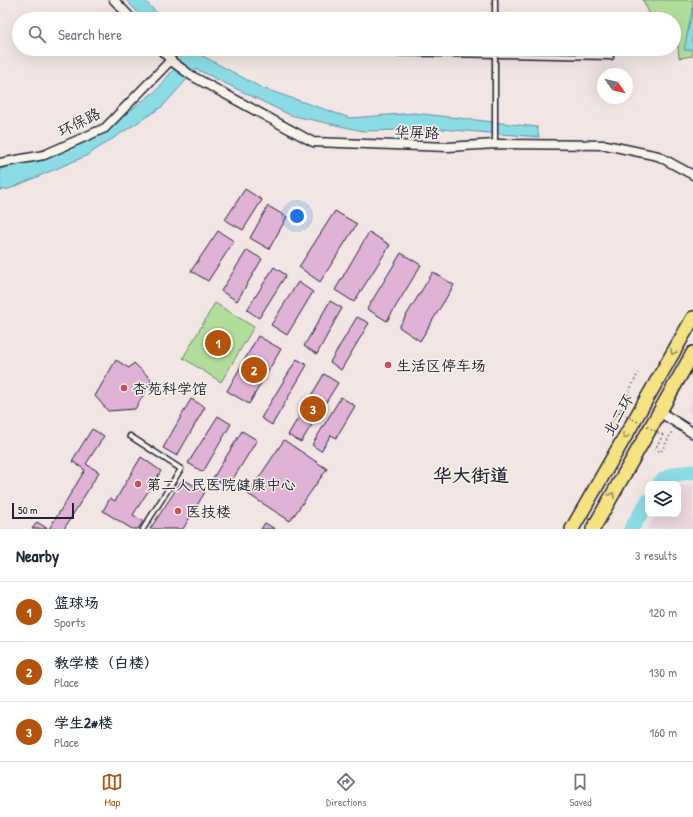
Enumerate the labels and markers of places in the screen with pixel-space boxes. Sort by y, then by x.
pin: 1 [205,328,231,358]
pin: 2 [241,355,267,385]
place label: 生活区停车场 [396,355,486,376]
marker: 生活区停车场 [383,360,393,370]
place label: 杏苑科学馆 [132,378,207,399]
marker: 杏苑科学馆 [119,383,129,393]
pin: 3 [300,394,326,424]
place label: 第二人民医院健康中心 [146,474,296,495]
marker: 第二人民医院健康中心 [133,479,143,489]
place label: 医技楼 [186,501,231,522]
marker: 医技楼 [173,506,183,516]

